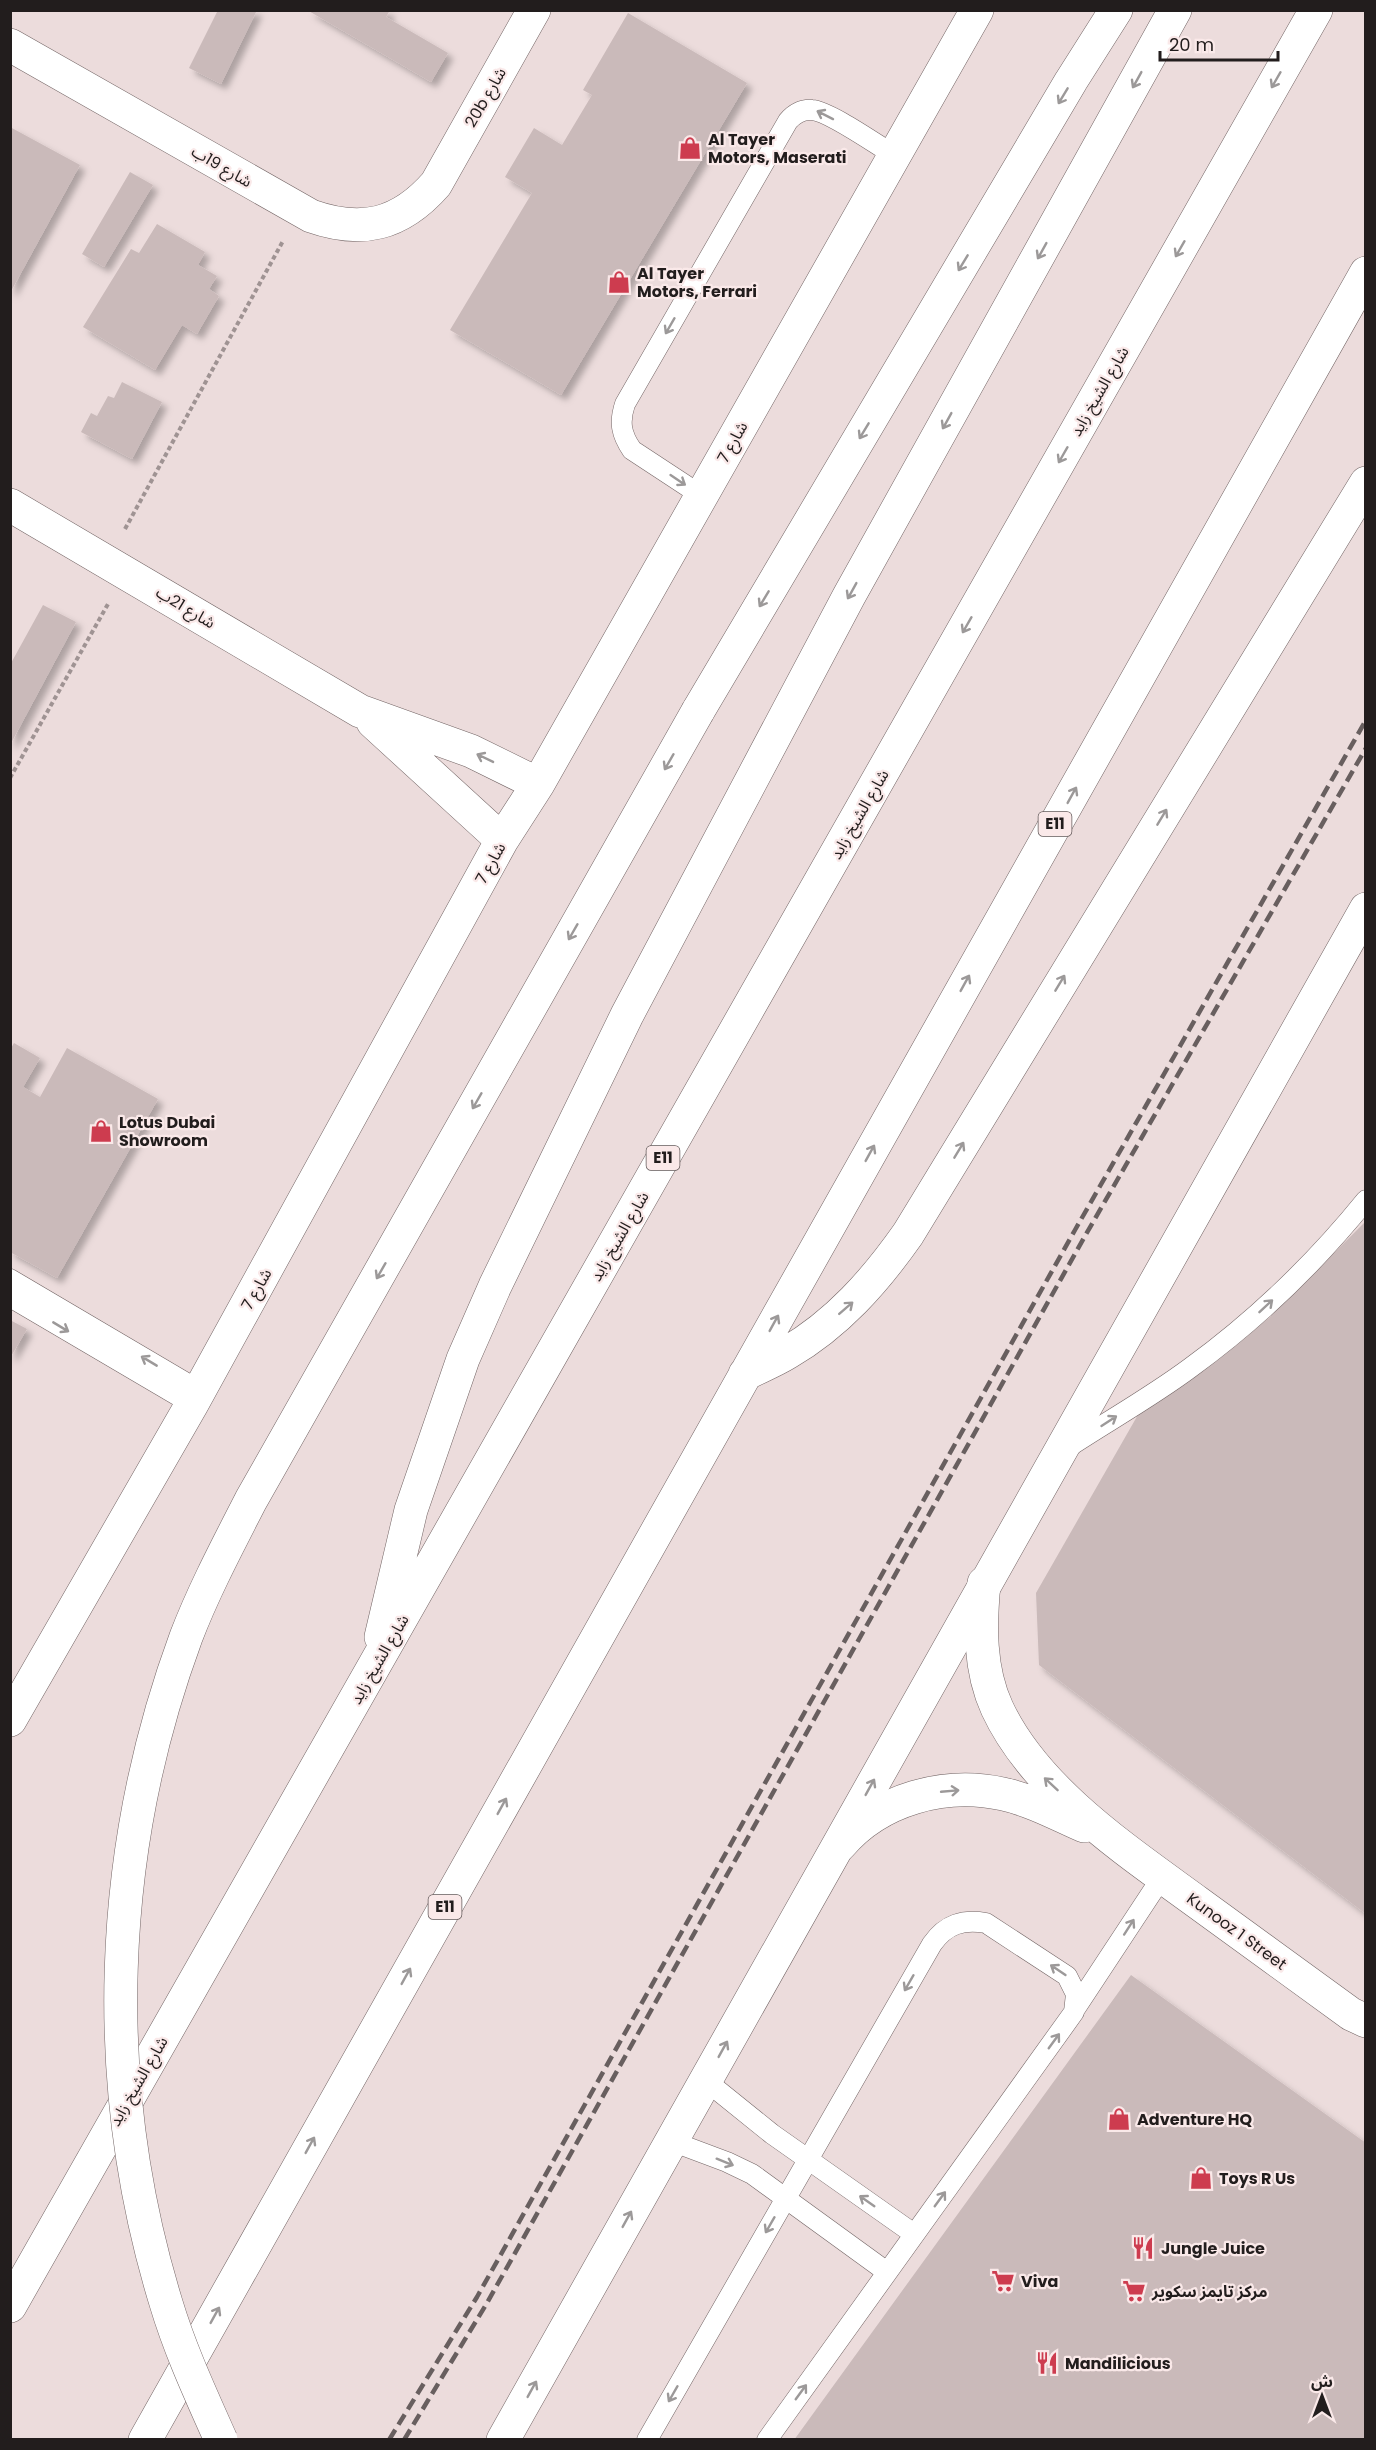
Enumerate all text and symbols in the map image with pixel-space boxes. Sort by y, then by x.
scale bar [1160,24,1278,62]
text: 20 m [1169,32,1214,57]
street label: 20b شارع [459,63,513,132]
one-way arrow [1131,71,1143,88]
one-way arrow [1270,71,1282,88]
one-way arrow [1056,87,1068,104]
one-way arrow [817,109,835,121]
place label: Al Tayer Motors, Maserati [708,128,847,169]
shop icon: Al Tayer Motors, Maserati [677,135,703,161]
street label: شارع 19ب [187,140,256,194]
one-way arrow [1174,240,1186,257]
one-way arrow [1036,241,1047,259]
one-way arrow [957,254,969,271]
place label: Al Tayer Motors, Ferrari [637,262,757,303]
shop icon: Al Tayer Motors, Ferrari [606,269,632,295]
one-way arrow [663,317,675,334]
street label: شارع الشيخ زايد [1064,342,1135,441]
one-way arrow [941,412,953,429]
street label: شارع 7 [712,417,754,468]
one-way arrow [857,422,869,439]
one-way arrow [1057,446,1069,463]
one-way arrow [670,474,687,487]
street label: شارع 21ب [151,581,220,635]
one-way arrow [846,582,858,599]
one-way arrow [758,590,770,607]
one-way arrow [960,616,972,633]
one-way arrow [477,752,495,764]
one-way arrow [663,753,675,770]
street label: شارع الشيخ زايد [824,765,895,864]
one-way arrow [1066,787,1078,804]
one-way arrow [1156,809,1168,826]
road number: E11 [1038,812,1072,836]
street label: شارع 7 [470,838,512,889]
one-way arrow [567,923,579,940]
one-way arrow [960,975,972,992]
one-way arrow [1055,975,1067,992]
one-way arrow [471,1092,482,1110]
place label: Lotus Dubai Showroom [119,1111,215,1152]
shop icon: Lotus Dubai Showroom [88,1118,114,1144]
one-way arrow [953,1142,965,1159]
one-way arrow [864,1145,876,1162]
road number: E11 [646,1146,680,1170]
street label: شارع الشيخ زايد [584,1187,655,1286]
one-way arrow [375,1262,387,1279]
street label: شارع 7 [236,1264,278,1315]
one-way arrow [1258,1298,1273,1313]
one-way arrow [839,1301,854,1315]
one-way arrow [768,1315,780,1332]
one-way arrow [52,1321,69,1333]
one-way arrow [141,1355,158,1367]
one-way arrow [1100,1414,1117,1426]
street label: شارع الشيخ زايد [344,1610,415,1709]
one-way arrow [1044,1777,1059,1791]
one-way arrow [864,1779,876,1796]
one-way arrow [940,1785,960,1796]
one-way arrow [496,1798,508,1815]
street label: Kunooz 1 Street [1182,1887,1291,1976]
road number: E11 [428,1895,462,1919]
one-way arrow [1123,1920,1135,1936]
one-way arrow [1051,1964,1067,1976]
one-way arrow [401,1967,412,1985]
one-way arrow [903,1974,915,1991]
street label: شارع الشيخ زايد [103,2032,174,2131]
one-way arrow [1047,2034,1060,2050]
one-way arrow [718,2040,729,2058]
shop icon: Adventure HQ [1106,2106,1132,2132]
place label: Adventure HQ [1137,2108,1252,2131]
one-way arrow [305,2137,317,2154]
one-way arrow [716,2157,734,2168]
shop icon: Toys R Us [1188,2165,1214,2191]
place label: Toys R Us [1219,2167,1295,2190]
one-way arrow [933,2192,946,2208]
one-way arrow [859,2195,875,2207]
one-way arrow [622,2210,633,2228]
one-way arrow [764,2216,776,2233]
restaurant icon: Jungle Juice [1130,2235,1156,2261]
place label: Jungle Juice [1161,2237,1265,2260]
supermarket icon: Viva [990,2268,1016,2294]
place label: Viva [1021,2270,1058,2293]
supermarket icon: مركز تايمز سكوير [1121,2278,1147,2304]
place label: مركز تايمز سكوير [1151,2280,1268,2303]
one-way arrow [210,2307,221,2325]
restaurant icon: Mandilicious [1034,2350,1060,2376]
place label: Mandilicious [1065,2352,1171,2375]
north arrow [1292,2366,1352,2426]
text: ش [1311,2370,1333,2393]
one-way arrow [526,2380,538,2397]
one-way arrow [795,2384,808,2400]
one-way arrow [667,2385,679,2402]

